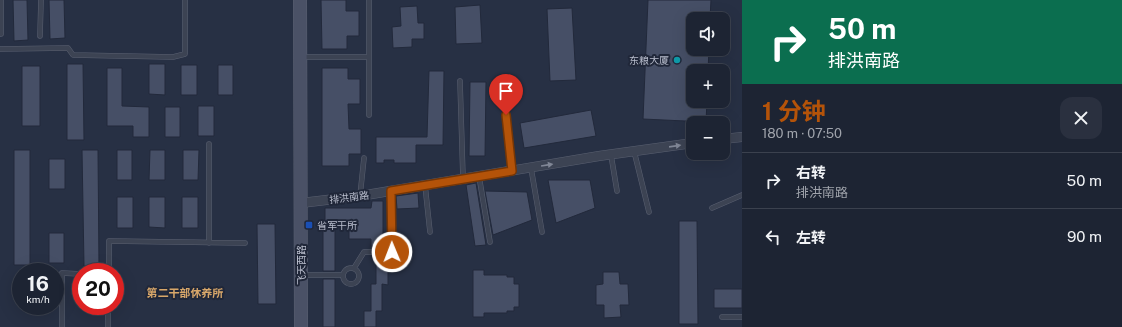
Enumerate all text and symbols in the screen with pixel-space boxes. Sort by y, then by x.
map controls [686,12,730,160]
button: sound [686,12,730,56]
text: 50 m [828,12,896,45]
icon: right [762,16,814,68]
text: 排洪南路 [828,50,900,71]
place label: 东粮大厦 [629,54,669,66]
marker: 东粮大厦 [672,55,682,65]
button: + [686,64,730,108]
pin [489,74,523,115]
icon: arrive [495,80,517,102]
text: 1 分钟 [762,97,826,125]
button: close [1060,97,1102,139]
button: − [686,116,730,160]
text: 180 m · 07:50 [762,126,842,141]
one-way arrow [669,143,681,149]
one-way arrow [541,162,553,168]
text: 右转 [796,164,826,181]
icon: right [762,170,784,192]
text: 50 m [1067,172,1102,189]
text: 排洪南路 [796,185,848,200]
street label: 排洪南路 [328,189,370,205]
place label: 省军干所 [317,219,357,231]
marker: 省军干所 [304,220,314,230]
icon: left [762,226,784,248]
text: 90 m [1067,228,1102,245]
text: 左转 [796,229,826,246]
position arrow [371,231,413,273]
street label: 飞天西路 [295,245,307,285]
speed limit sign: 20 [72,263,124,315]
text: 16 [27,272,49,296]
district label: 第二干部休养所 [147,287,224,299]
text: km/h [26,293,50,305]

